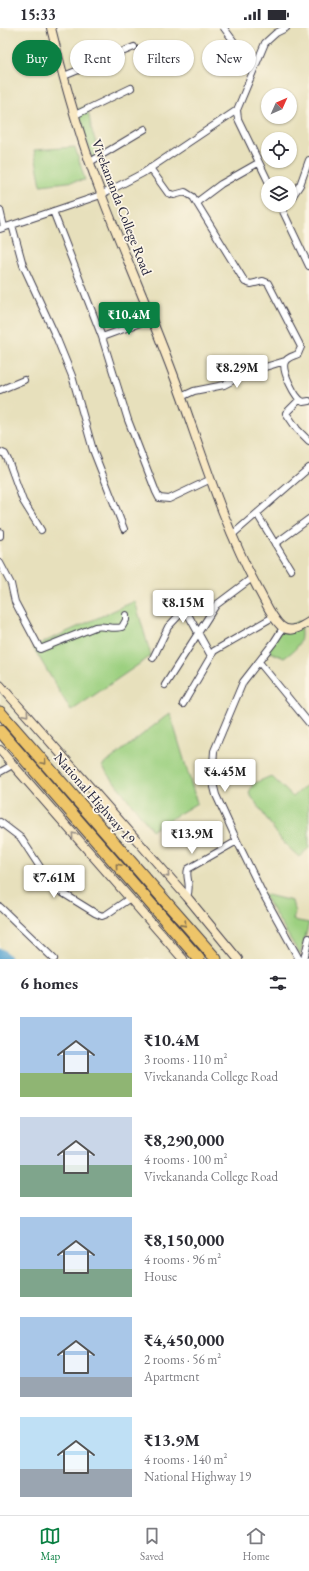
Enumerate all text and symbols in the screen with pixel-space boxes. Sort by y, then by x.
text: 15:33 [20,5,56,24]
chip: Buy [12,40,62,76]
chip: Rent [70,40,125,76]
chip: Filters [133,40,194,76]
chip: New [202,40,256,76]
north arrow [261,88,297,124]
map controls [261,88,297,212]
button: locate [261,132,297,168]
street label: Vivekananda College Road [88,136,157,278]
button: layers [261,176,297,212]
pin: ₹10.4M [96,302,162,336]
text: ₹10.4M [108,306,150,323]
pin: ₹8.29M [204,355,270,389]
text: ₹8.29M [216,359,258,376]
pin: ₹8.15M [150,590,216,624]
text: ₹8.15M [162,594,204,611]
one-way arrow [21,709,29,717]
street label: National Highway 19 [50,749,140,848]
one-way arrow [39,757,47,765]
pin: ₹4.45M [192,759,258,793]
text: ₹4.45M [204,763,246,780]
pin: ₹13.9M [159,821,225,855]
text: ₹13.9M [171,825,213,842]
one-way arrow [71,832,79,840]
one-way arrow [116,864,123,871]
pin: ₹7.61M [21,865,87,899]
text: ₹7.61M [33,869,75,886]
one-way arrow [162,870,170,878]
one-way arrow [180,919,187,926]
text: 6 homes [20,972,78,994]
icon: filters [267,972,289,994]
text: ₹10.4M [144,1029,200,1051]
icon: home [52,1033,100,1081]
text: 3 rooms · 110 m² [144,1051,228,1068]
text: Vivekananda College Road [144,1068,278,1085]
text: ₹8,290,000 [144,1129,224,1151]
icon: home [52,1133,100,1181]
text: 4 rooms · 100 m² [144,1151,228,1168]
text: Vivekananda College Road [144,1168,278,1185]
text: ₹8,150,000 [144,1229,224,1251]
icon: home [52,1233,100,1281]
text: 4 rooms · 96 m² [144,1251,221,1268]
text: House [144,1268,177,1285]
text: ₹4,450,000 [144,1329,224,1351]
icon: home [52,1333,100,1381]
text: 2 rooms · 56 m² [144,1351,221,1368]
text: Apartment [144,1368,199,1385]
text: ₹13.9M [144,1429,200,1451]
icon: home [52,1433,100,1481]
text: 4 rooms · 140 m² [144,1451,228,1468]
text: National Highway 19 [144,1468,251,1485]
tab: Map [39,1525,61,1563]
tab: Saved [140,1525,164,1563]
tab: Home [242,1525,270,1563]

